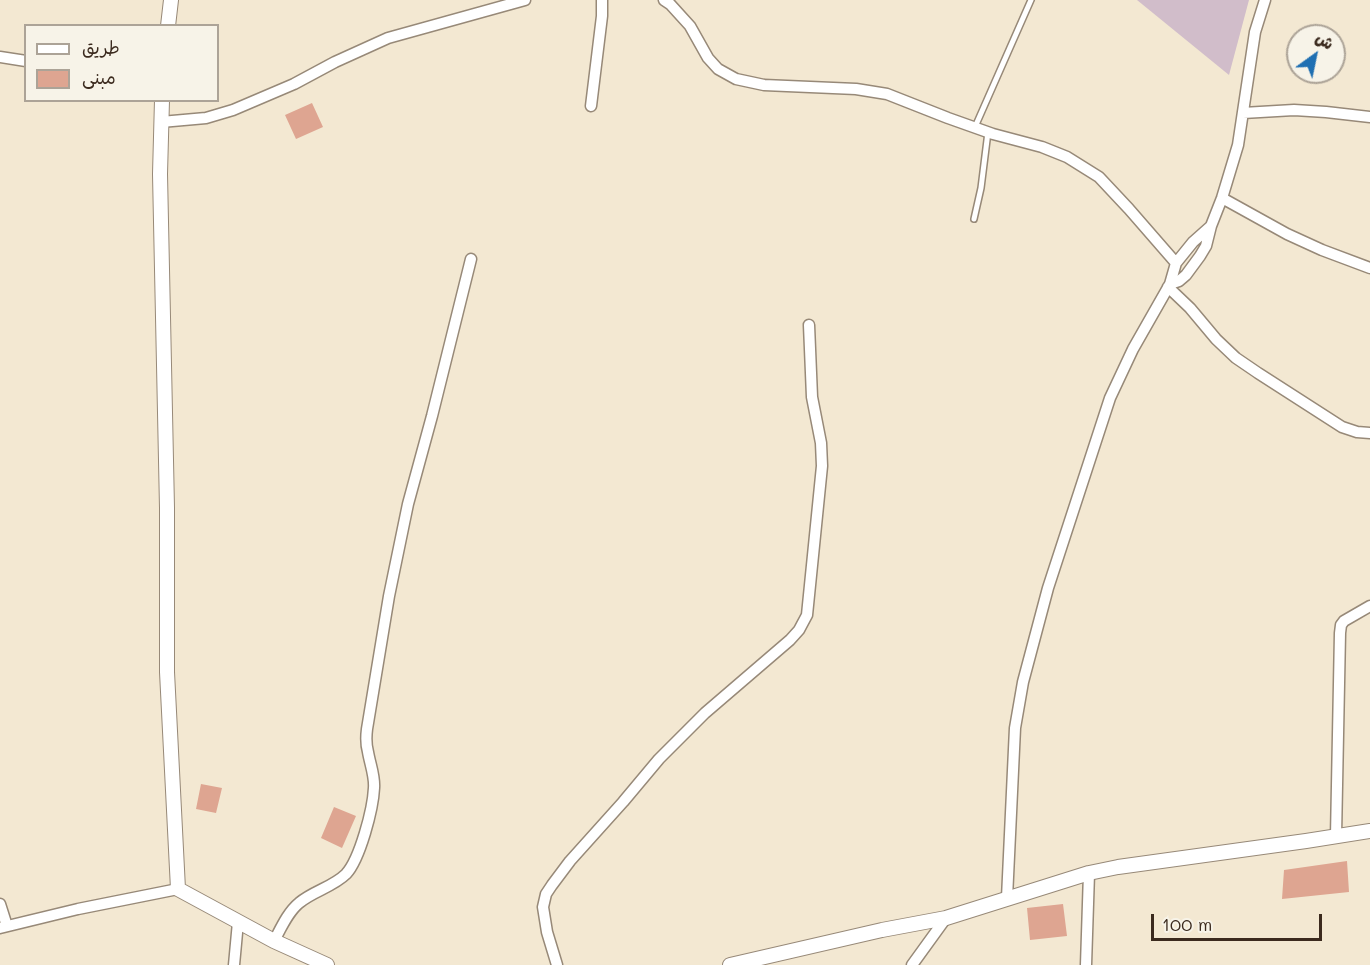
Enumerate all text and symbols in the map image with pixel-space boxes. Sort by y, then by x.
legend [24,24,219,102]
north arrow [1286,24,1346,84]
text: ش [1312,27,1338,54]
text: طريق [82,35,120,59]
text: مبنى [82,65,116,89]
scale bar [1154,902,1325,940]
text: 100 m [1162,912,1212,936]

